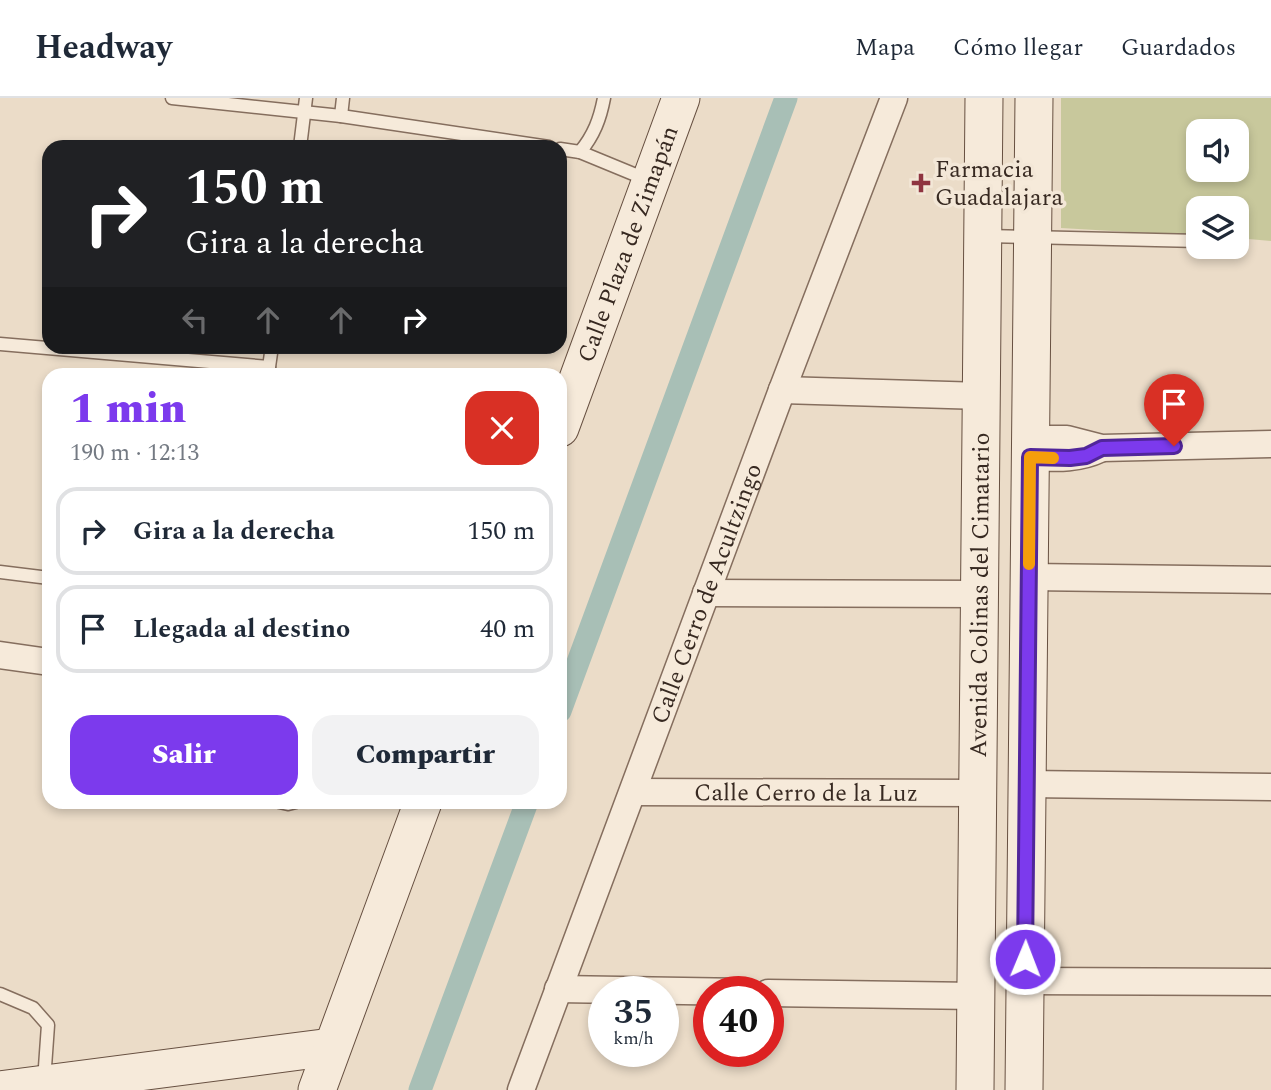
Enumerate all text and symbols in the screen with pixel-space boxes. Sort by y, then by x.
text: Headway [35,23,172,73]
text: Mapa [855,30,915,66]
text: Cómo llegar [953,30,1083,66]
text: Guardados [1121,30,1236,66]
map controls [1186,119,1249,259]
button: sound [1186,119,1249,182]
street label: Calle Plaza de Zimapán [569,121,688,368]
text: 150 m [185,151,324,226]
place label: Farmacia Guadalajara [935,152,1063,216]
icon: right [70,168,161,259]
marker: Farmacia Guadalajara [913,175,929,191]
button: layers [1186,196,1249,259]
text: Gira a la derecha [185,219,424,268]
icon: left [176,301,214,339]
icon: ahead [249,301,287,339]
icon: ahead [322,301,360,339]
icon: right [395,301,433,339]
pin [1144,374,1204,446]
text: 1 min [70,378,186,441]
icon: arrive [1155,385,1193,423]
button: close [465,391,539,465]
street label: Avenida Colinas del Cimatario [961,432,1000,758]
text: 190 m · 12:13 [70,436,199,471]
street label: Calle Cerro de Acultzingo [642,458,772,729]
text: Gira a la derecha [133,511,335,551]
text: 150 m [467,511,535,551]
icon: right [74,512,112,550]
text: Llegada al destino [133,609,350,649]
text: 40 m [480,609,535,649]
icon: arrive [74,610,112,648]
button: Salir [70,715,298,795]
button: Compartir [312,715,539,795]
street label: Calle Cerro de la Luz [694,775,918,812]
position arrow [988,922,1062,996]
speed limit sign: 40 [693,976,784,1067]
text: 35 [614,986,653,1039]
text: km/h [613,1025,654,1052]

